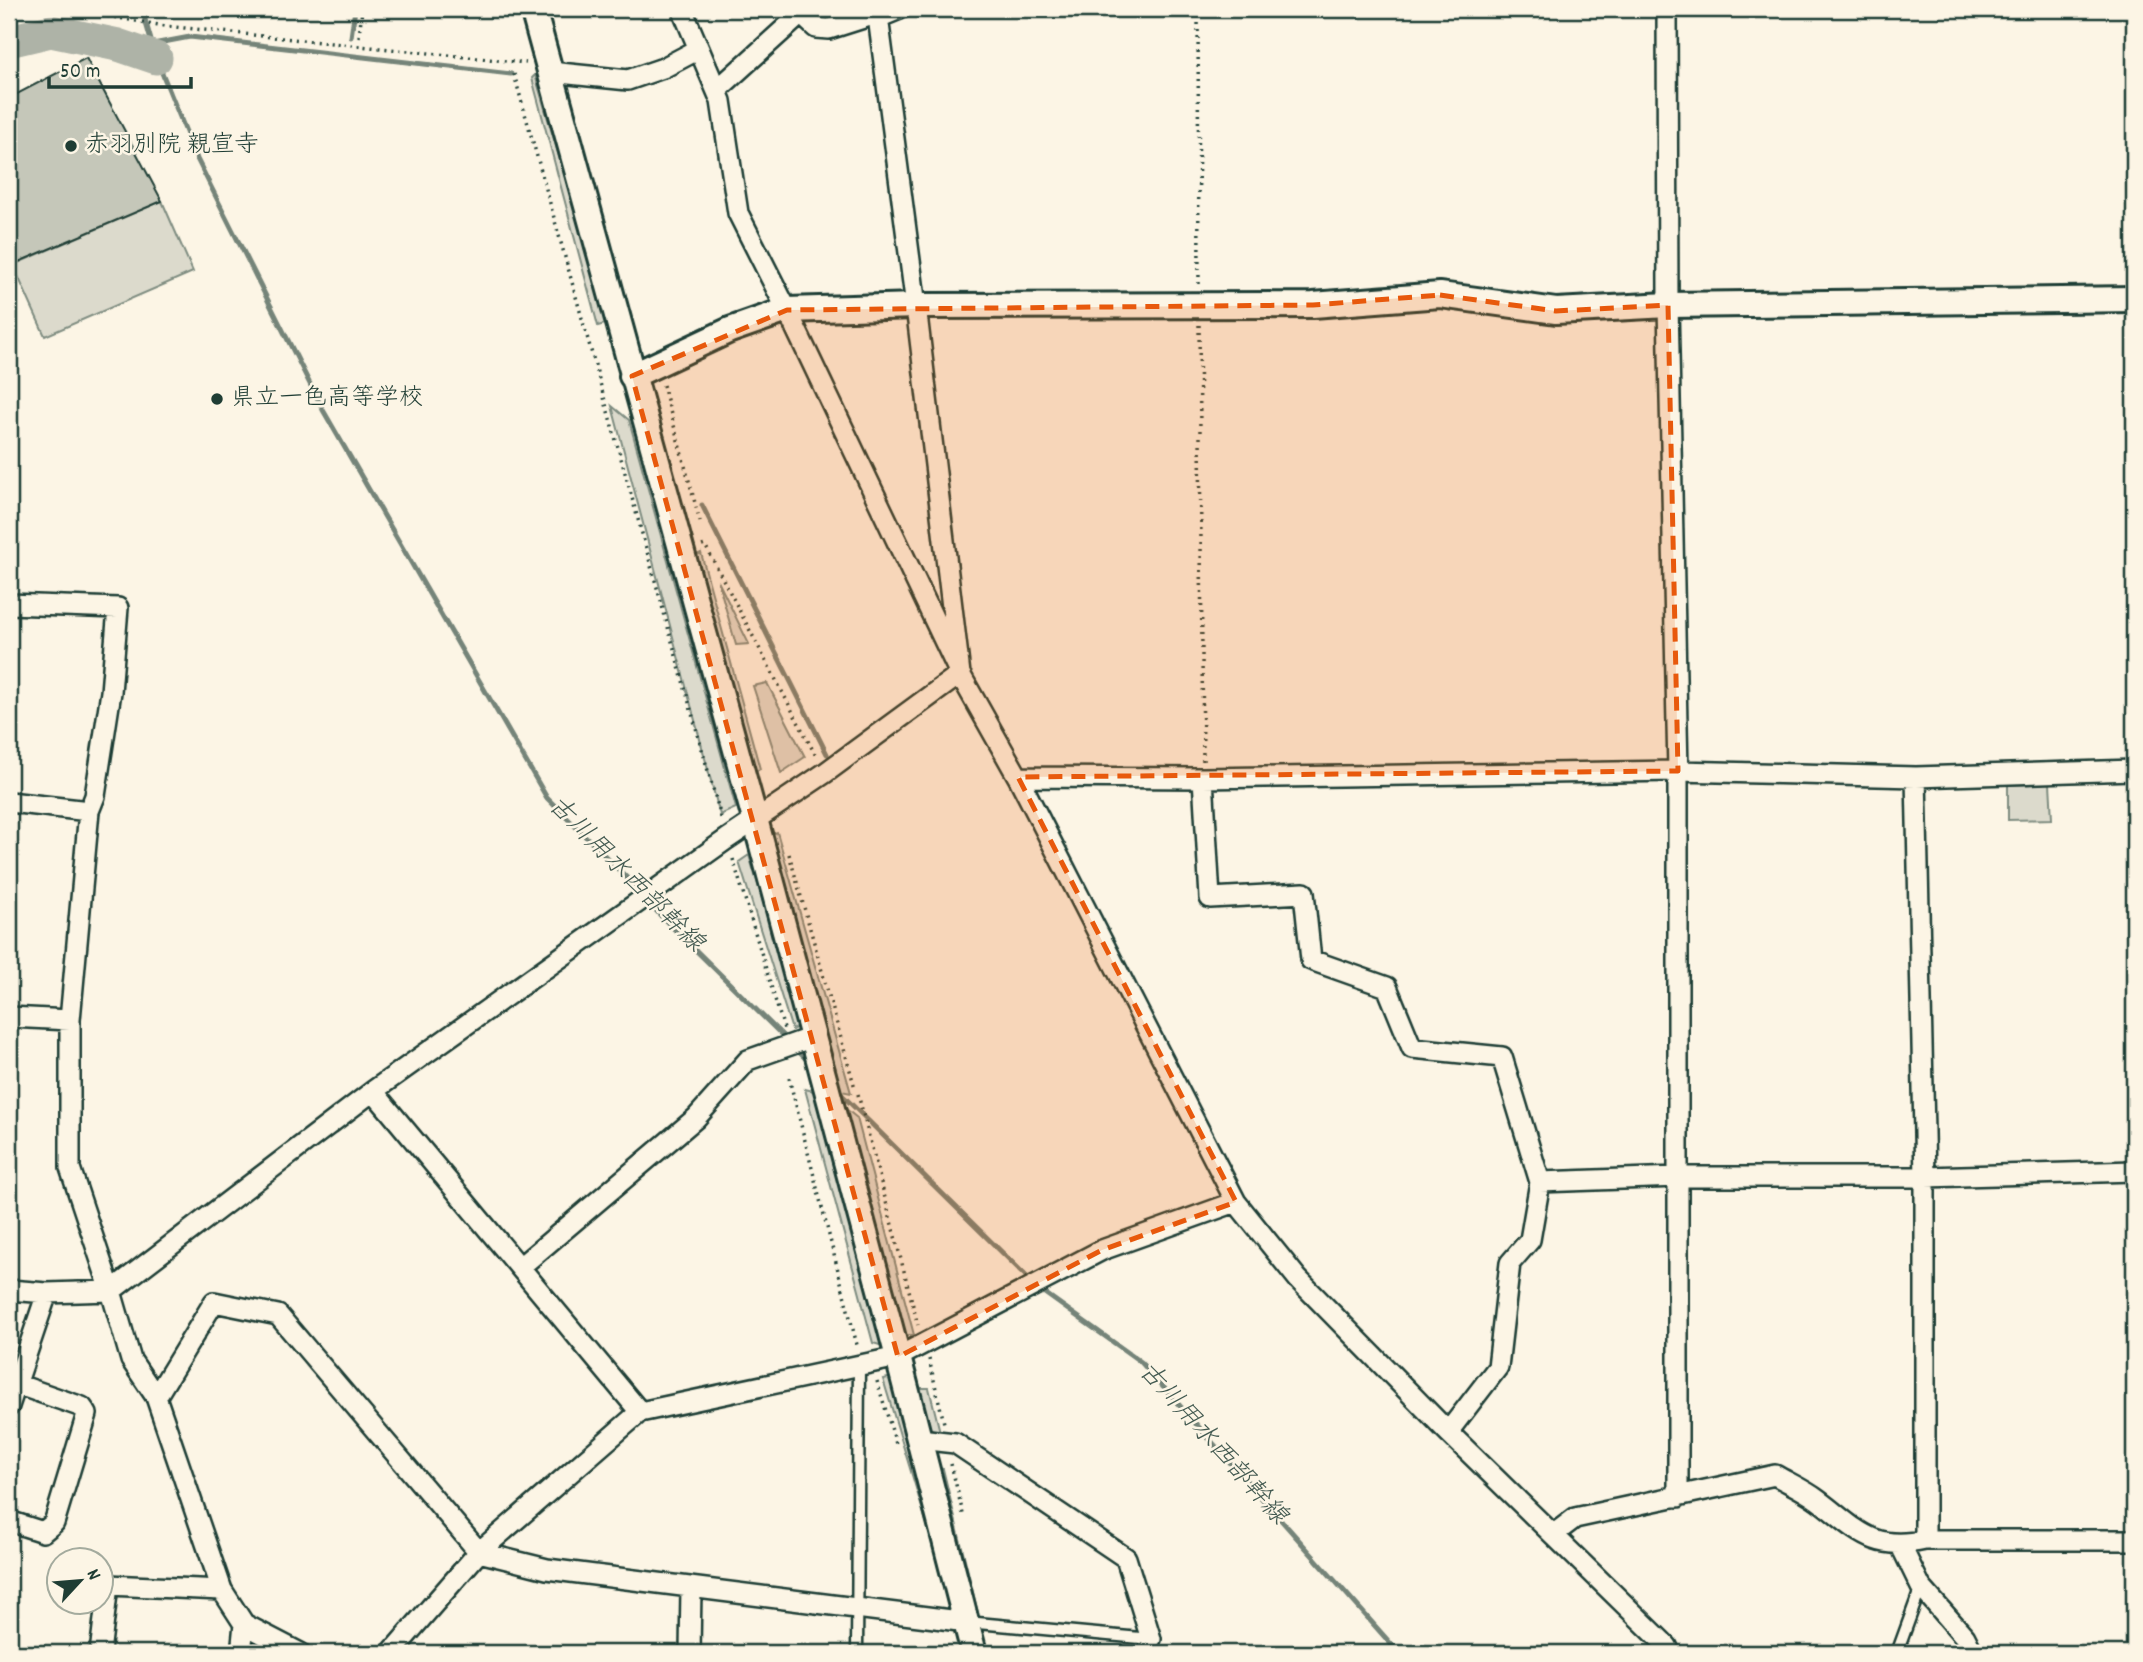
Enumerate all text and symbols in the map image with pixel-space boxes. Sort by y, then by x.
scale bar [49,46,191,90]
text: 50 m [60,58,100,88]
place label: 赤羽別院 親宣寺 [85,129,259,163]
marker: 赤羽別院 親宣寺 [63,138,79,154]
place label: 県立一色高等学校 [231,382,423,416]
marker: 県立一色高等学校 [209,391,225,407]
water label: 古川用水西部幹線 [538,788,712,962]
water label: 古川用水西部幹線 [1129,1354,1296,1534]
north arrow [46,1546,116,1616]
text: N [78,1565,106,1585]

